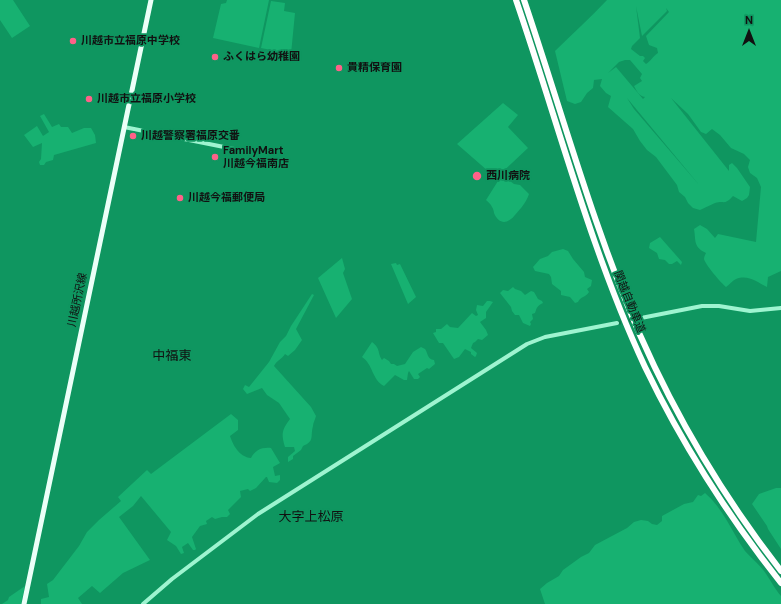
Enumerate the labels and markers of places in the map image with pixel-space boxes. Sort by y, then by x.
place label: 川越市立福原中学校 [81,34,180,48]
marker: 川越市立福原中学校 [68,36,78,46]
place label: ふくはら幼稚園 [223,50,300,64]
marker: ふくはら幼稚園 [210,52,220,62]
place label: 貴精保育園 [347,61,402,75]
marker: 貴精保育園 [334,63,344,73]
place label: 川越市立福原小学校 [97,92,196,106]
marker: 川越市立福原小学校 [84,94,94,104]
place label: 川越警察署福原交番 [141,129,240,143]
marker: 川越警察署福原交番 [128,131,138,141]
place label: FamilyMart 川越今福南店 [223,144,289,170]
marker: FamilyMart 川越今福南店 [210,152,220,162]
place label: 西川病院 [486,169,530,183]
marker: 西川病院 [471,170,483,182]
place label: 川越今福郵便局 [188,191,265,205]
marker: 川越今福郵便局 [175,193,185,203]

